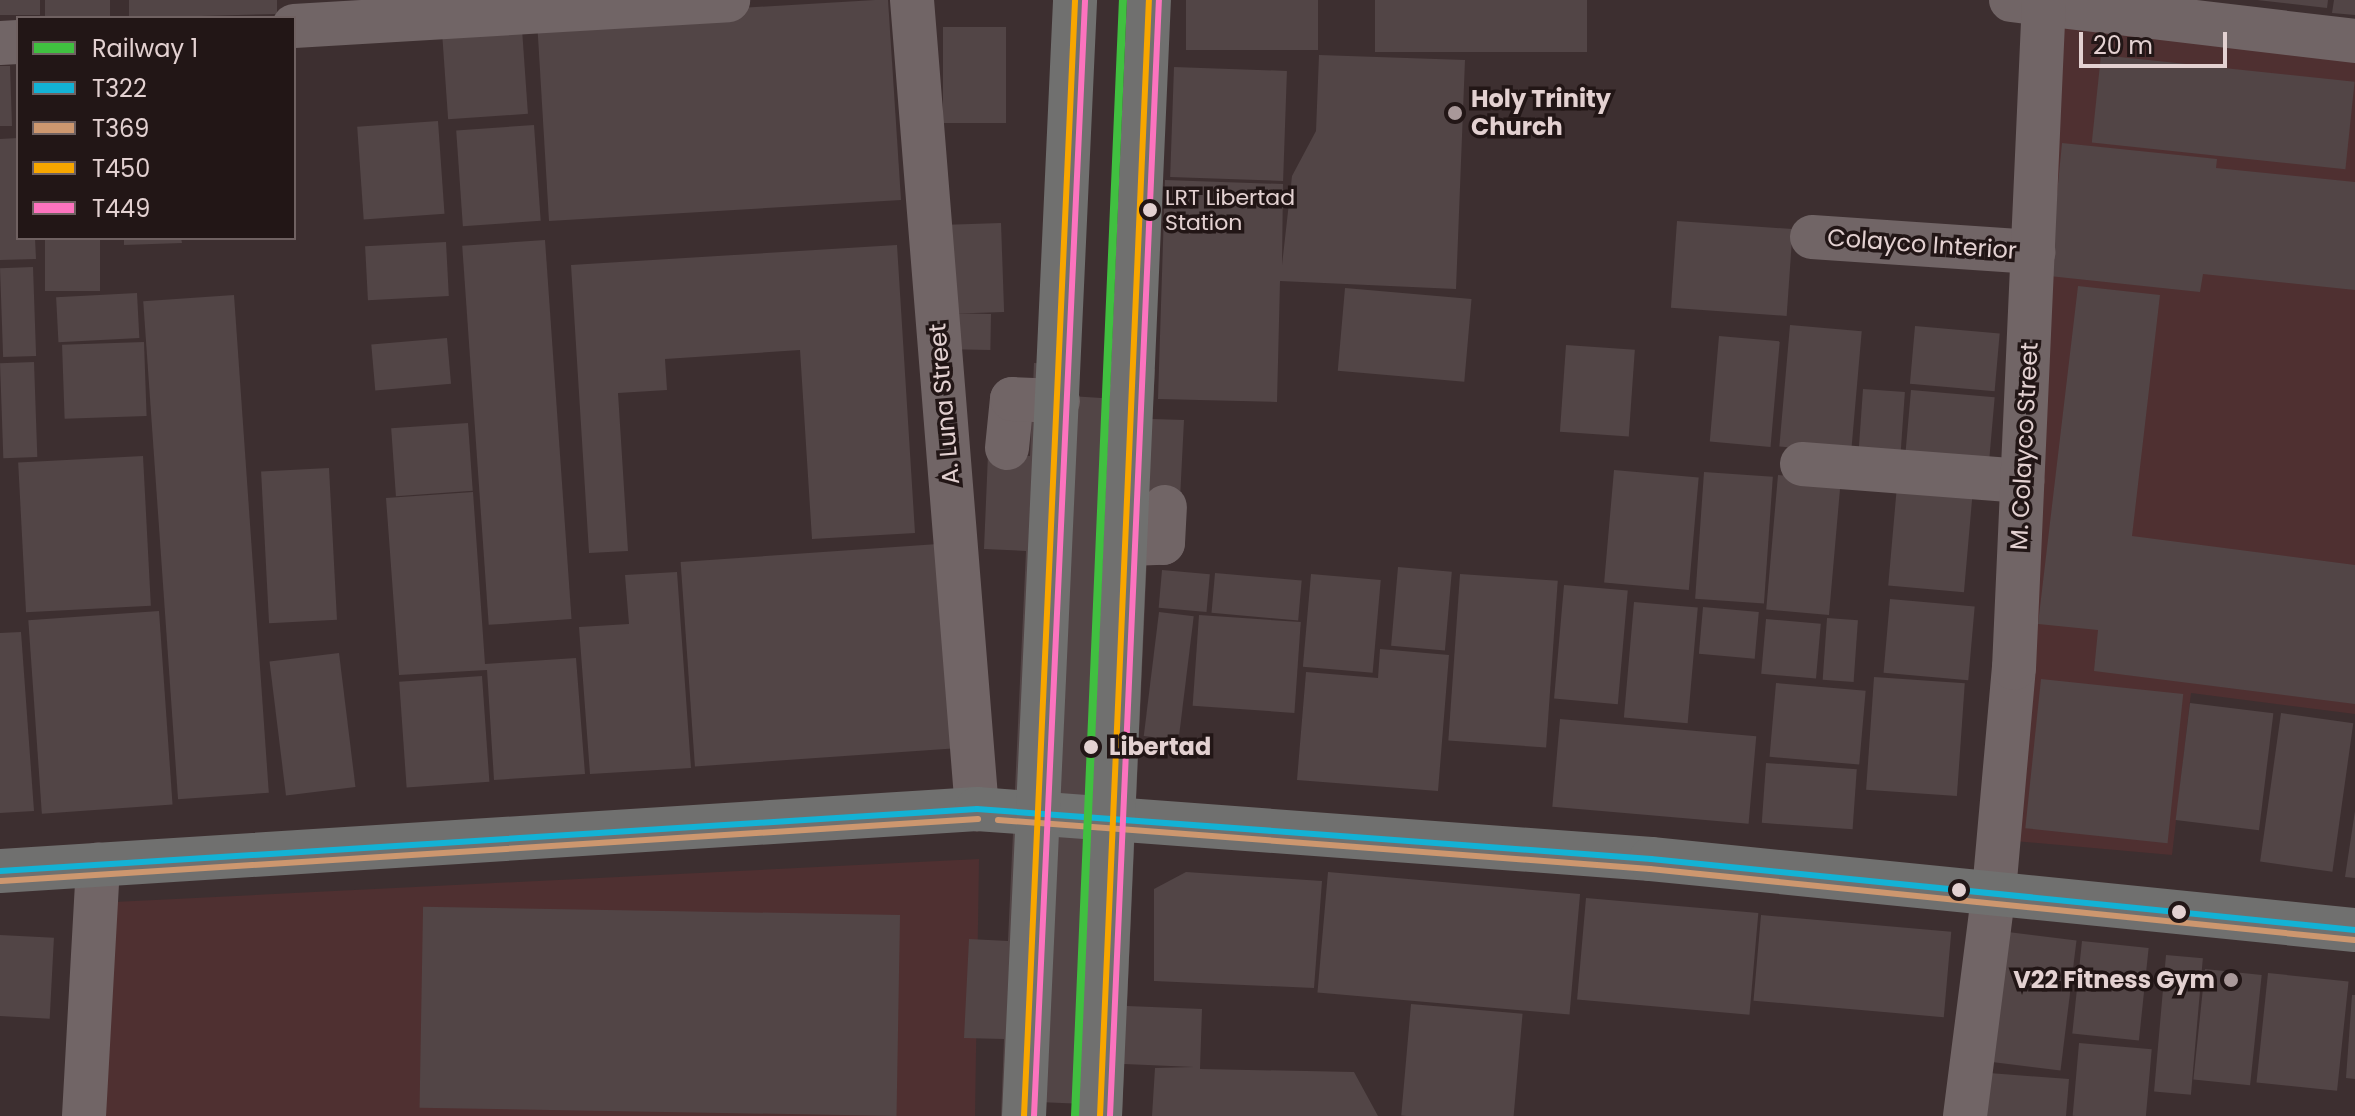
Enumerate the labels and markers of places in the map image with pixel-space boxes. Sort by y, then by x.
place label: Holy Trinity Church [1471,85,1611,141]
marker: Holy Trinity Church [1446,104,1464,122]
place label: LRT Libertad Station [1165,184,1295,236]
marker: LRT Libertad Station [1142,202,1158,218]
place label: Libertad [1109,733,1211,761]
marker: Libertad [1080,736,1102,758]
unlabelled marker [1951,882,1967,898]
unlabelled marker [2171,904,2187,920]
place label: V22 Fitness Gym [2013,966,2215,994]
marker: V22 Fitness Gym [2222,971,2240,989]

